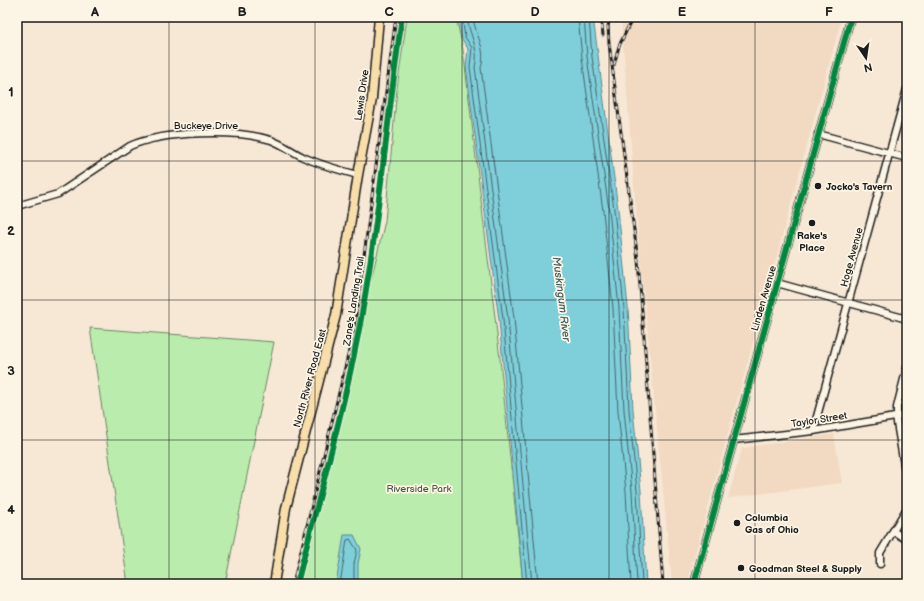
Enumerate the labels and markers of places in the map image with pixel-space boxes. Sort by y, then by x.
marker: Jocko's Tavern [813,181,823,191]
place label: Jocko's Tavern [826,181,893,193]
marker: Rake's Place [807,218,817,228]
place label: Rake's Place [797,230,827,254]
place label: Columbia Gas of Ohio [745,512,799,536]
marker: Columbia Gas of Ohio [732,518,742,528]
marker: Goodman Steel & Supply [736,563,746,573]
place label: Goodman Steel & Supply [749,563,862,575]

